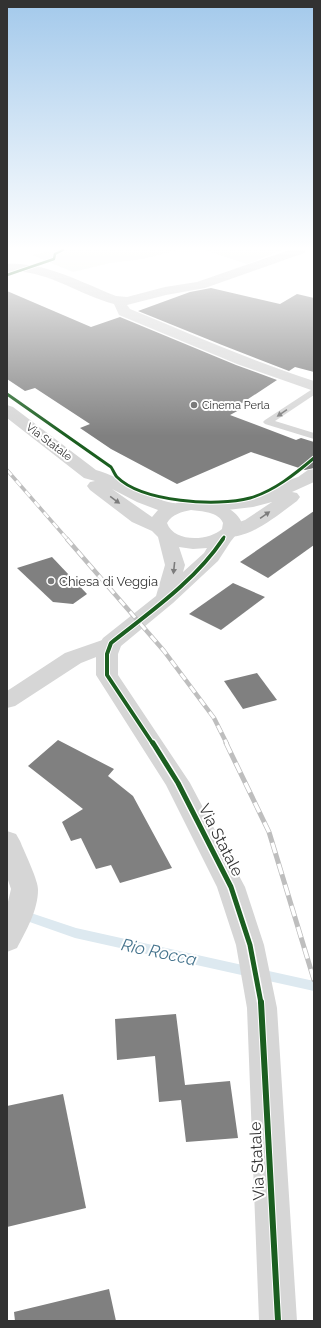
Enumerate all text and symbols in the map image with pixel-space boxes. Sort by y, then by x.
place label: Cinema Perla [202,399,270,412]
marker: Cinema Perla [189,400,199,410]
one-way arrow [276,409,287,417]
street label: Via Statale [24,421,75,464]
one-way arrow [110,496,120,504]
one-way arrow [260,511,270,519]
one-way arrow [170,562,177,574]
place label: Chiesa di Veggia [59,574,158,589]
marker: Chiesa di Veggia [46,576,56,586]
street label: Via Statale [195,801,247,879]
water label: Rio Rocca [120,934,198,970]
street label: Via Statale [245,1121,269,1201]

